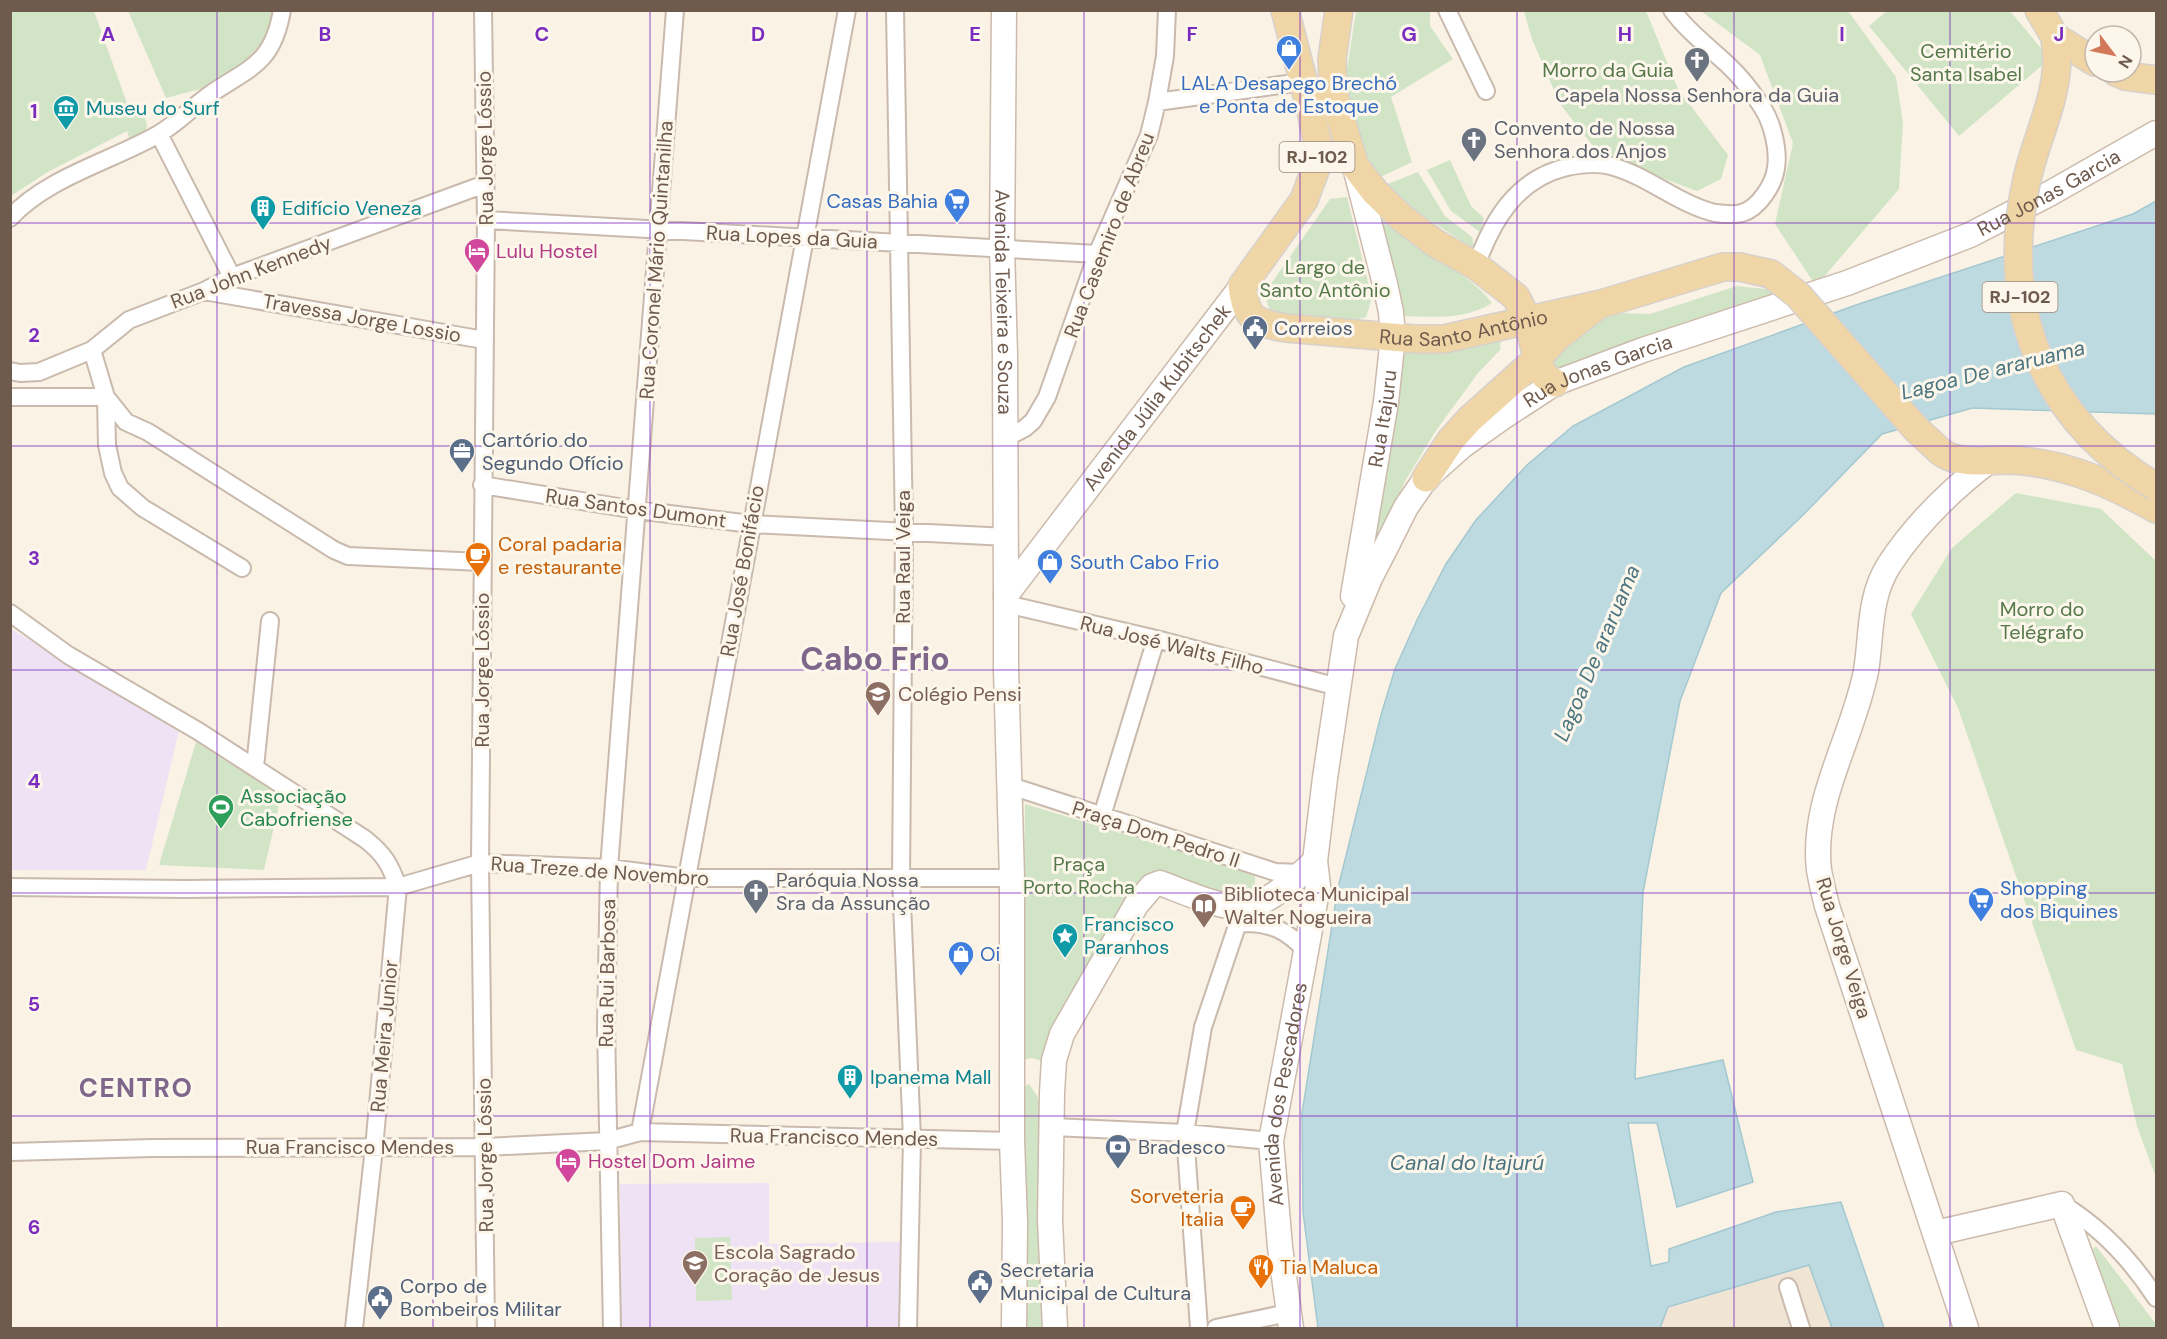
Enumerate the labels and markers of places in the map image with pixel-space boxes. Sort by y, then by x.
shop icon: LALA Desapego Brechó e Ponta de Estoque [1274,33,1304,71]
church icon: Capela Nossa Senhora da Guia [1682,45,1712,83]
place label: LALA Desapego Brechó e Ponta de Estoque [1181,70,1397,119]
place label: Capela Nossa Senhora da Guia [1555,82,1839,108]
museum icon: Museu do Surf [51,93,81,131]
place label: Museu do Surf [86,95,220,121]
place label: Convento de Nossa Senhora dos Anjos [1494,115,1675,164]
church icon: Convento de Nossa Senhora dos Anjos [1459,125,1489,163]
supermarket icon: Casas Bahia [942,186,972,224]
place label: Casas Bahia [826,188,938,214]
building icon: Edifício Veneza [248,193,278,231]
place label: Edifício Veneza [282,195,422,221]
hotel icon: Lulu Hostel [462,236,492,274]
place label: Lulu Hostel [496,238,598,264]
public building icon: Correios [1240,313,1270,351]
place label: Correios [1274,315,1353,341]
place label: Cartório do Segundo Ofício [482,427,624,476]
office icon: Cartório do Segundo Ofício [447,436,477,474]
place label: Coral padaria e restaurante [498,531,622,580]
cafe icon: Coral padaria e restaurante [463,540,493,578]
shop icon: South Cabo Frio [1035,547,1065,585]
place label: South Cabo Frio [1070,549,1219,575]
school or university icon: Colégio Pensi [863,679,893,717]
place label: Colégio Pensi [898,681,1022,707]
place label: Associação Cabofriense [240,783,353,832]
sports icon: Associação Cabofriense [206,792,236,830]
place label: Paróquia Nossa Sra da Assunção [776,867,930,916]
place label: Shopping dos Biquines [2000,875,2118,924]
church icon: Paróquia Nossa Sra da Assunção [741,877,771,915]
place label: Biblioteca Municipal Walter Nogueira [1224,881,1409,930]
supermarket icon: Shopping dos Biquines [1966,885,1996,923]
library icon: Biblioteca Municipal Walter Nogueira [1189,891,1219,929]
place label: Francisco Paranhos [1084,911,1174,960]
place icon: Francisco Paranhos [1050,921,1080,959]
shop icon: Oi [946,939,976,977]
place label: Oi [980,941,1000,967]
building icon: Ipanema Mall [835,1062,865,1100]
place label: Ipanema Mall [870,1064,992,1090]
bank icon: Bradesco [1103,1132,1133,1170]
place label: Bradesco [1138,1134,1226,1160]
hotel icon: Hostel Dom Jaime [553,1146,583,1184]
place label: Hostel Dom Jaime [588,1148,755,1174]
place label: Sorveteria Italia [1130,1183,1224,1232]
cafe icon: Sorveteria Italia [1228,1193,1258,1231]
place label: Escola Sagrado Coração de Jesus [714,1239,880,1288]
school or university icon: Escola Sagrado Coração de Jesus [680,1248,710,1286]
restaurant icon: Tia Maluca [1246,1252,1276,1290]
place label: Tia Maluca [1280,1254,1378,1280]
place label: Secretaria Municipal de Cultura [1000,1257,1191,1306]
public building icon: Secretaria Municipal de Cultura [965,1267,995,1305]
place label: Corpo de Bombeiros Militar [400,1273,562,1322]
public building icon: Corpo de Bombeiros Militar [365,1283,395,1321]

